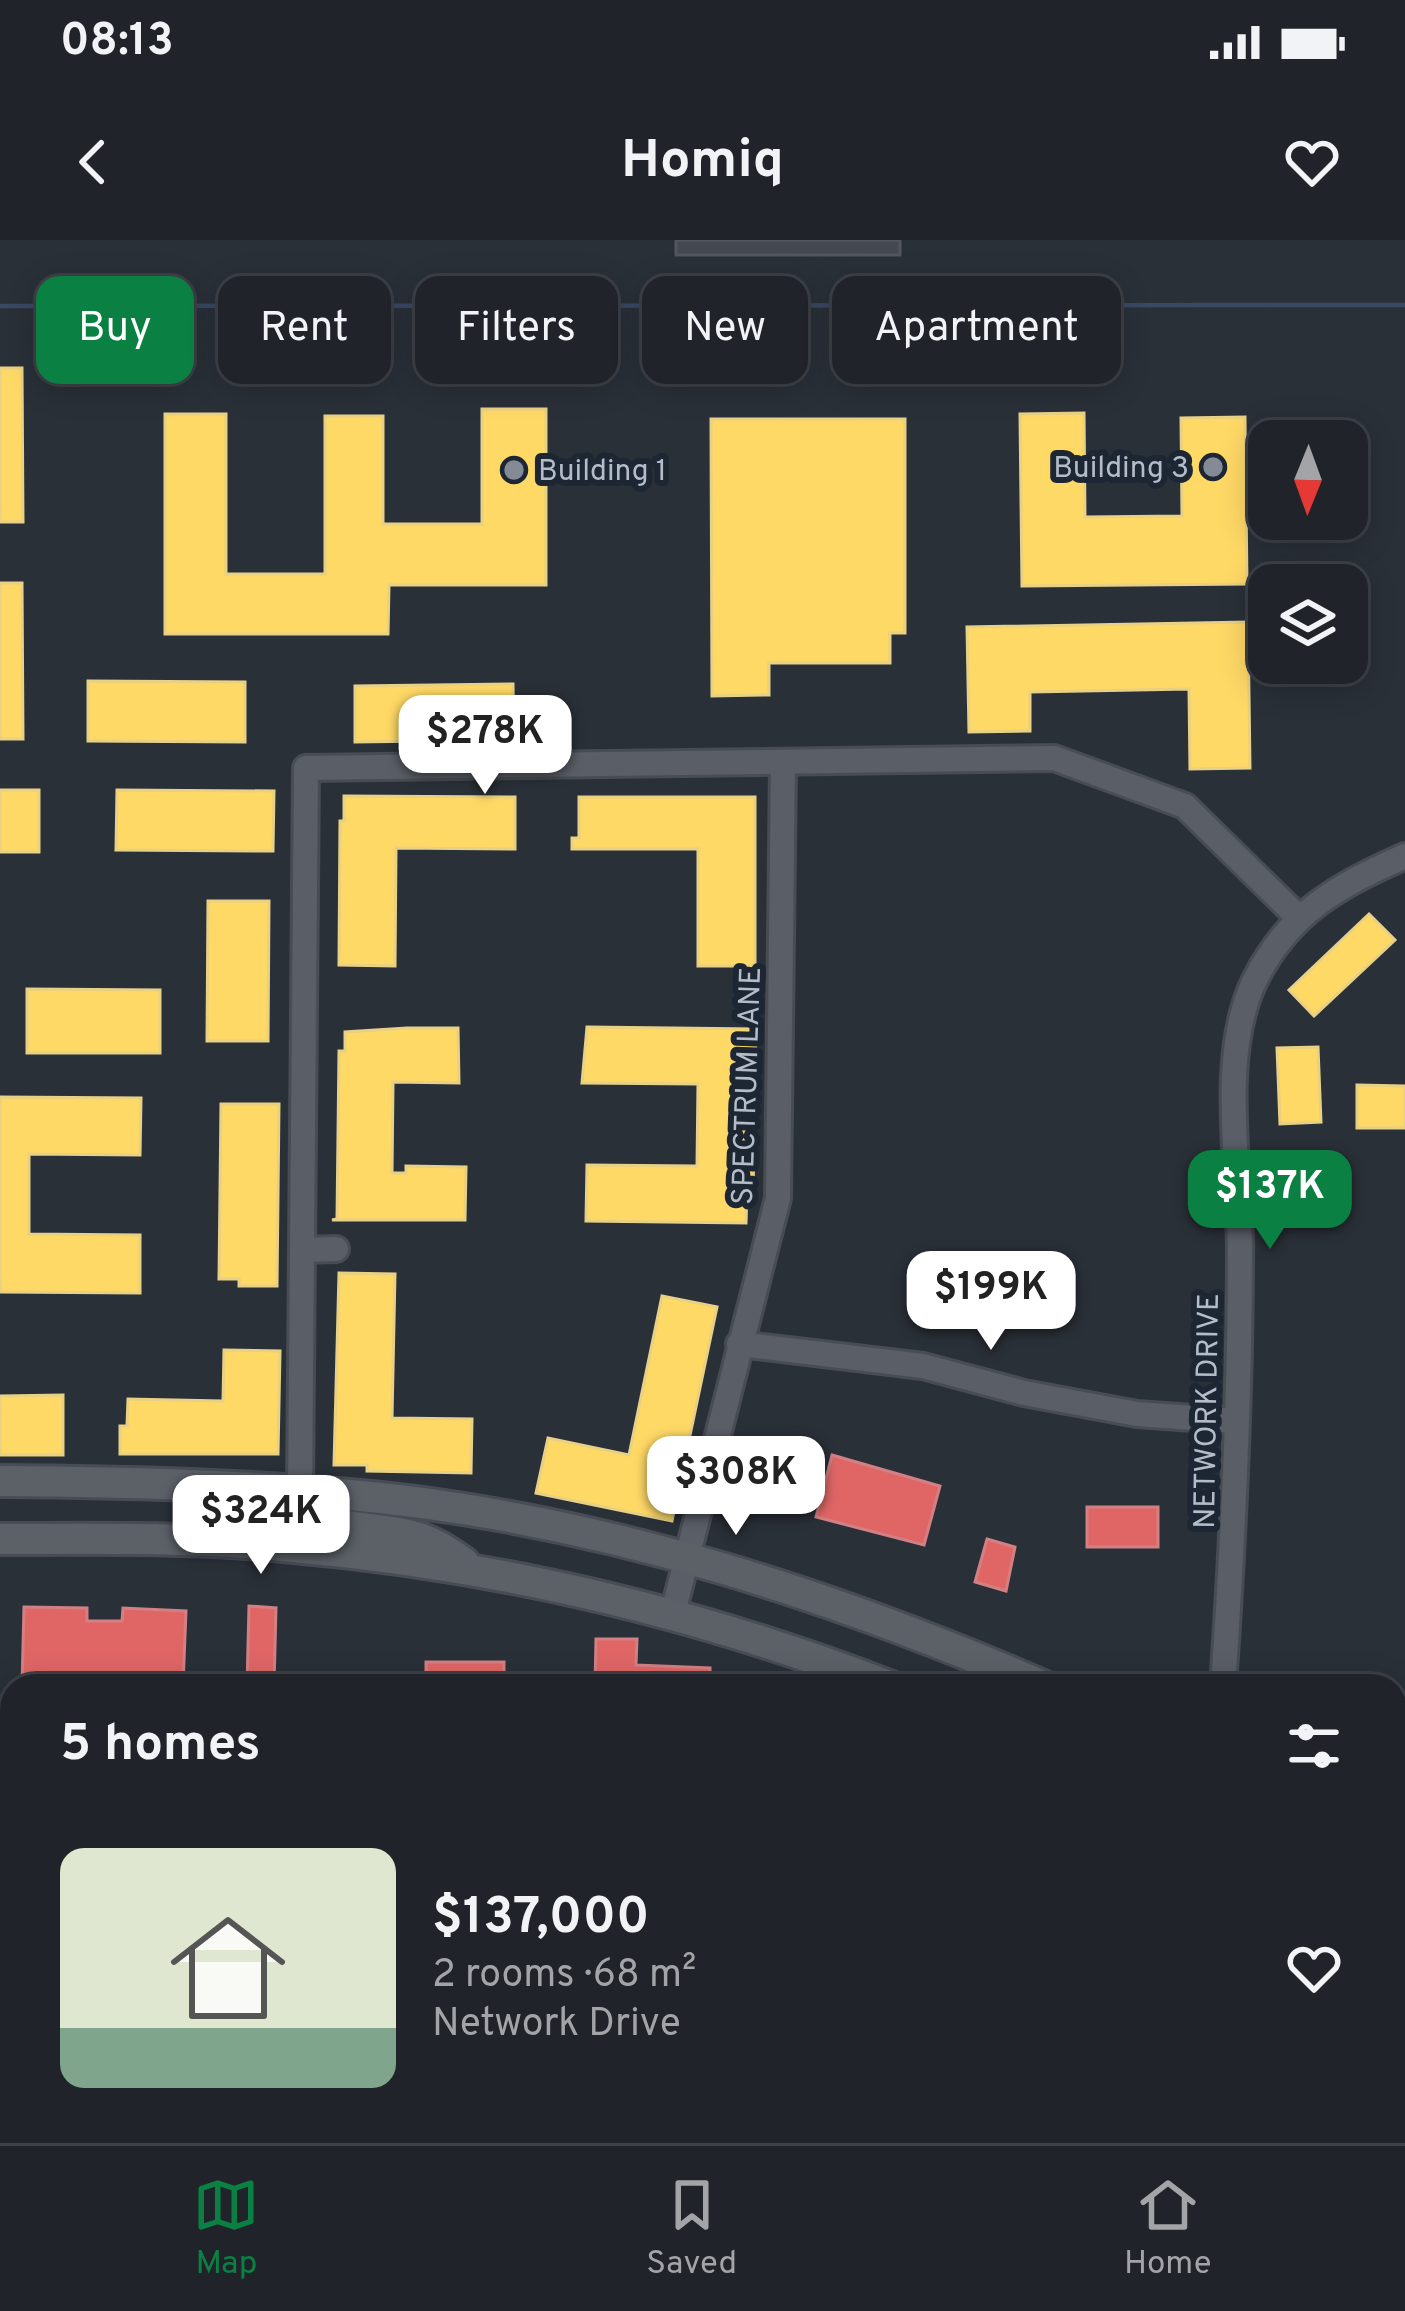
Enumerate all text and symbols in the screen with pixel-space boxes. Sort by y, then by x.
text: 08:13 [60,14,174,71]
text: Homiq [621,128,784,197]
icon: back [60,129,126,195]
icon: heart [1279,129,1345,195]
chip: Buy [36,276,194,384]
chip: Rent [218,276,391,384]
chip: Filters [415,276,618,384]
chip: New [642,276,808,384]
chip: Apartment [832,276,1121,384]
north arrow [1248,420,1368,540]
map controls [1248,420,1368,684]
place label: Building 3 [1053,451,1189,488]
place label: Building 1 [538,454,667,491]
marker: Building 3 [1200,454,1226,480]
marker: Building 1 [501,457,527,483]
button: layers [1248,564,1368,684]
pin: $278K [401,695,569,797]
text: $278K [426,709,544,758]
street label: SPECTRUM LANE [726,966,771,1206]
pin: $137K [1186,1150,1354,1252]
text: $137K [1215,1164,1325,1213]
pin: $199K [907,1251,1075,1353]
text: $199K [934,1265,1048,1314]
street label: NETWORK DRIVE [1188,1293,1229,1529]
pin: $308K [652,1436,820,1538]
text: $308K [674,1450,798,1499]
pin: $324K [177,1475,345,1577]
text: $324K [200,1489,322,1538]
icon: filters [1281,1713,1347,1779]
text: 5 homes [60,1714,261,1779]
text: $137,000 [432,1887,650,1952]
icon: home [156,1896,300,2040]
icon: heart [1281,1935,1347,2001]
text: 2 rooms · 68 m² [432,1952,696,2001]
text: Network Drive [432,2001,681,2050]
tab: Map [193,2172,259,2286]
tab: Saved [646,2172,737,2286]
tab: Home [1124,2172,1212,2286]

